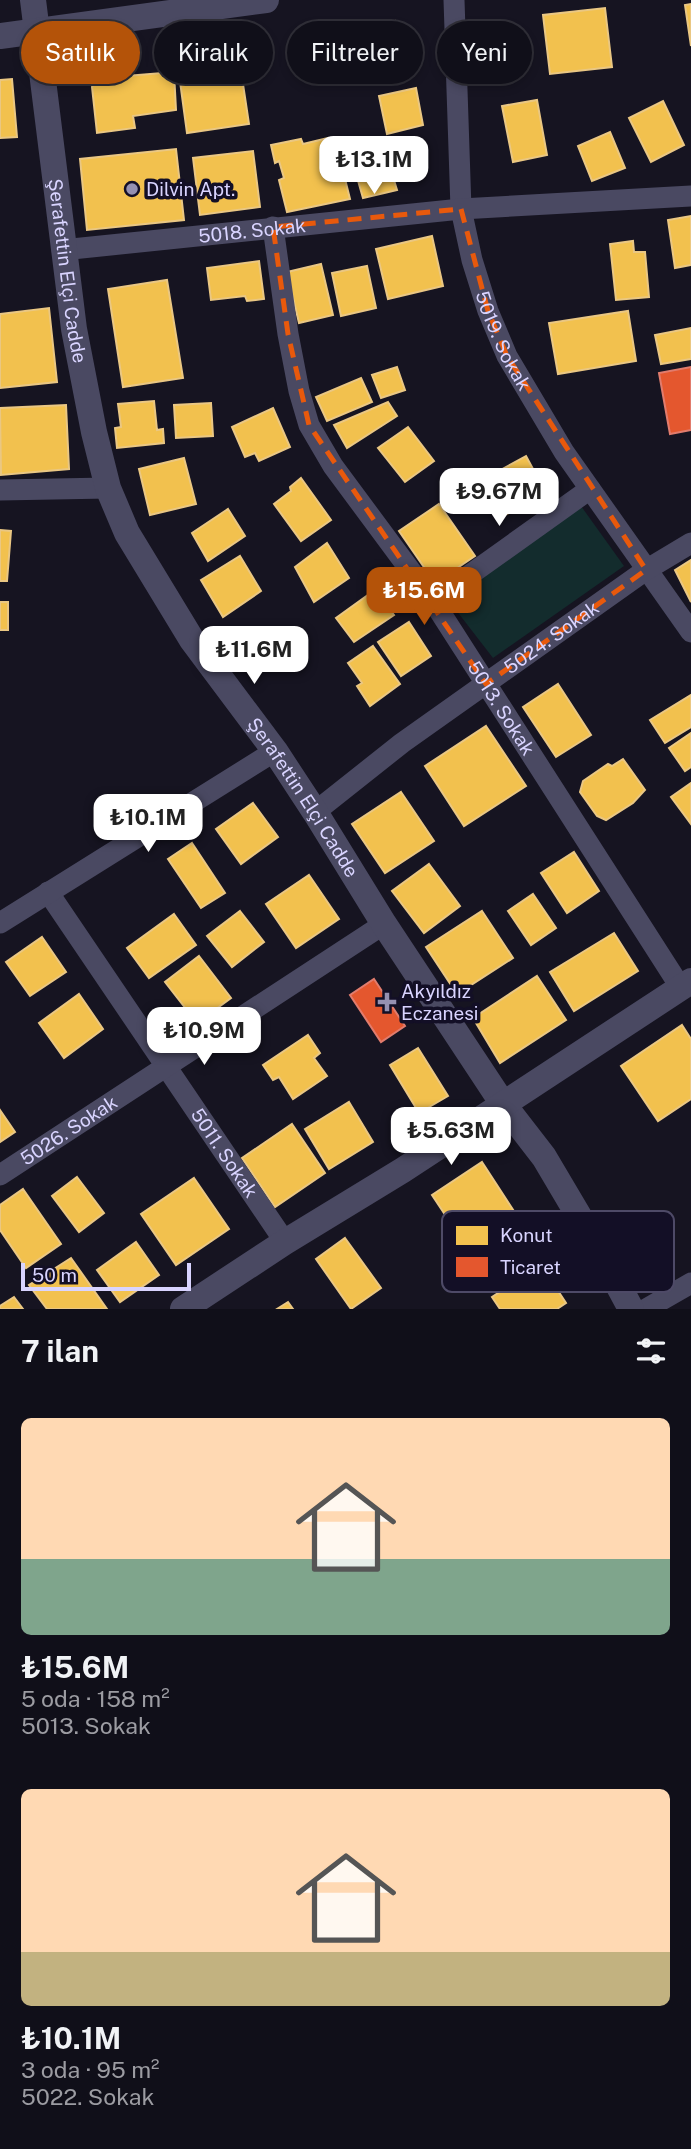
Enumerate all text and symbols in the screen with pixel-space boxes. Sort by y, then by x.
chip: Satılık [21,21,140,84]
chip: Kiralık [154,21,273,84]
chip: Filtreler [287,21,423,84]
chip: Yeni [437,21,532,84]
pin: ₺13.1M [317,136,431,196]
text: ₺13.1M [335,145,413,172]
street label: Şerafettin Elçi Cadde [44,177,91,365]
place label: Dilvin Apt. [146,178,235,200]
marker: Dilvin Apt. [124,181,140,197]
street label: 5018. Sokak [197,214,307,247]
street label: 5019. Sokak [471,288,536,395]
pin: ₺9.67M [442,468,556,528]
text: ₺9.67M [456,477,542,504]
pin: ₺15.6M [367,568,481,627]
text: ₺15.6M [383,576,465,603]
street label: 5024. Sokak [500,596,603,678]
pin: ₺11.6M [197,626,311,686]
text: ₺11.6M [215,635,293,662]
street label: 5013. Sokak [463,657,540,759]
street label: Şerafettin Elçi Cadde [243,713,363,881]
pin: ₺10.1M [91,794,205,854]
text: ₺10.1M [110,803,186,830]
place label: Akyıldız Eczanesi [401,980,478,1024]
marker: Akyıldız Eczanesi [379,994,395,1010]
pin: ₺10.9M [147,1007,261,1067]
text: ₺10.9M [163,1016,245,1043]
street label: 5026. Sokak [16,1090,121,1170]
street label: 5011. Sokak [187,1104,263,1202]
pin: ₺5.63M [394,1108,508,1167]
text: ₺5.63M [407,1116,495,1143]
legend [442,1211,674,1292]
text: Konut [500,1224,553,1246]
text: Ticaret [500,1256,561,1278]
scale bar [21,1260,191,1292]
text: 50 m [32,1264,77,1286]
icon: filters [632,1332,670,1370]
text: 7 ilan [21,1333,99,1369]
icon: home [283,1464,409,1590]
text: ₺15.6M [21,1649,129,1685]
text: 5 oda · 158 m² [21,1685,170,1712]
text: 5013. Sokak [21,1712,151,1739]
icon: home [283,1835,409,1961]
text: ₺10.1M [21,2020,121,2056]
text: 3 oda · 95 m² [21,2056,160,2083]
text: 5022. Sokak [21,2083,155,2110]

